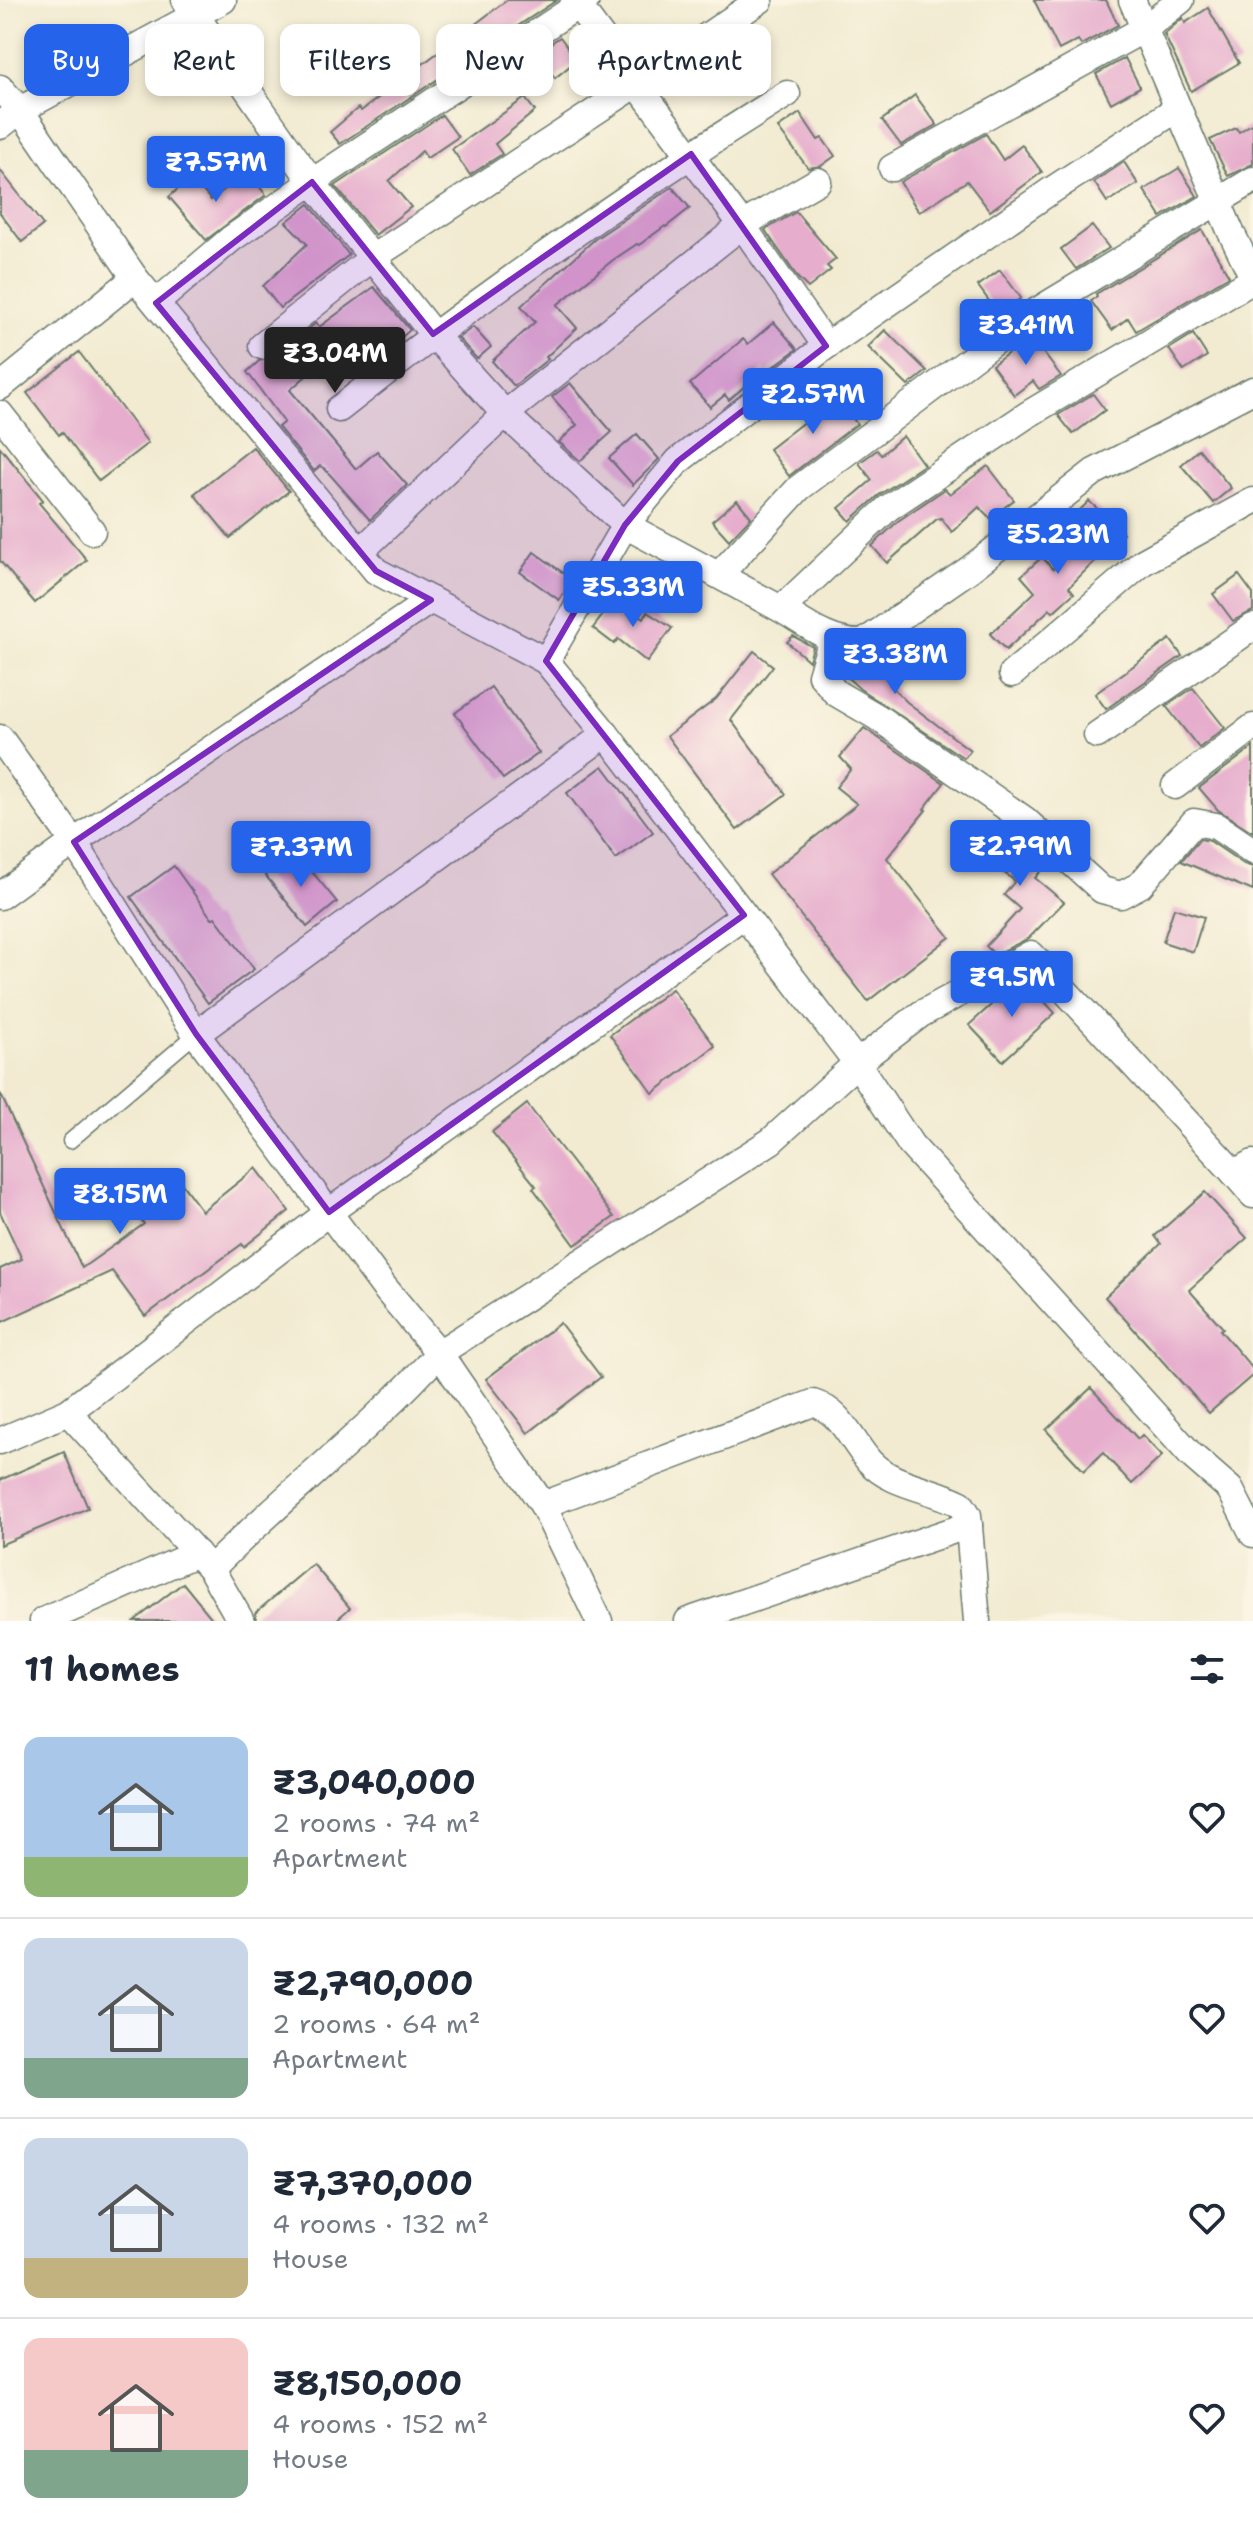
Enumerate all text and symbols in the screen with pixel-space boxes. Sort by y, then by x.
chip: Buy [24,24,129,96]
chip: Rent [145,24,264,96]
chip: Filters [280,24,420,96]
chip: New [436,24,553,96]
chip: Apartment [569,24,771,96]
pin: ₹7.57M [151,136,281,204]
text: ₹7.57M [165,144,267,179]
pin: ₹3.41M [961,299,1091,367]
text: ₹3.41M [978,307,1074,342]
pin: ₹3.04M [270,327,400,395]
text: ₹3.04M [282,335,388,370]
pin: ₹2.57M [748,368,878,436]
text: ₹2.57M [761,376,865,411]
pin: ₹5.23M [993,508,1123,576]
text: ₹5.23M [1006,516,1110,551]
pin: ₹5.33M [568,561,698,629]
text: ₹5.33M [581,569,685,604]
pin: ₹3.38M [830,628,960,696]
text: ₹3.38M [842,636,948,671]
pin: ₹2.79M [955,820,1085,888]
pin: ₹7.37M [236,821,366,889]
text: ₹2.79M [968,828,1072,863]
text: ₹7.37M [249,829,353,864]
pin: ₹9.5M [956,951,1068,1019]
text: ₹9.5M [969,959,1055,994]
pin: ₹8.15M [55,1168,185,1236]
text: ₹8.15M [72,1176,168,1211]
text: 11 homes [24,1646,180,1692]
icon: filters [1185,1647,1229,1691]
text: ₹3,040,000 [272,1759,476,1805]
icon: home [88,1769,184,1865]
icon: heart [1185,1795,1229,1839]
text: 2 rooms · 74 m² [272,1805,480,1840]
text: Apartment [272,1840,408,1875]
text: ₹2,790,000 [272,1960,474,2006]
icon: home [88,1970,184,2066]
icon: heart [1185,1996,1229,2040]
text: 2 rooms · 64 m² [272,2006,480,2041]
text: Apartment [272,2041,408,2076]
text: ₹7,370,000 [272,2160,473,2206]
icon: home [88,2170,184,2266]
icon: heart [1185,2196,1229,2240]
text: 4 rooms · 132 m² [272,2206,489,2241]
text: House [272,2241,348,2276]
text: ₹8,150,000 [272,2360,462,2406]
icon: home [88,2370,184,2466]
icon: heart [1185,2396,1229,2440]
text: 4 rooms · 152 m² [272,2406,488,2441]
text: House [272,2441,348,2476]

